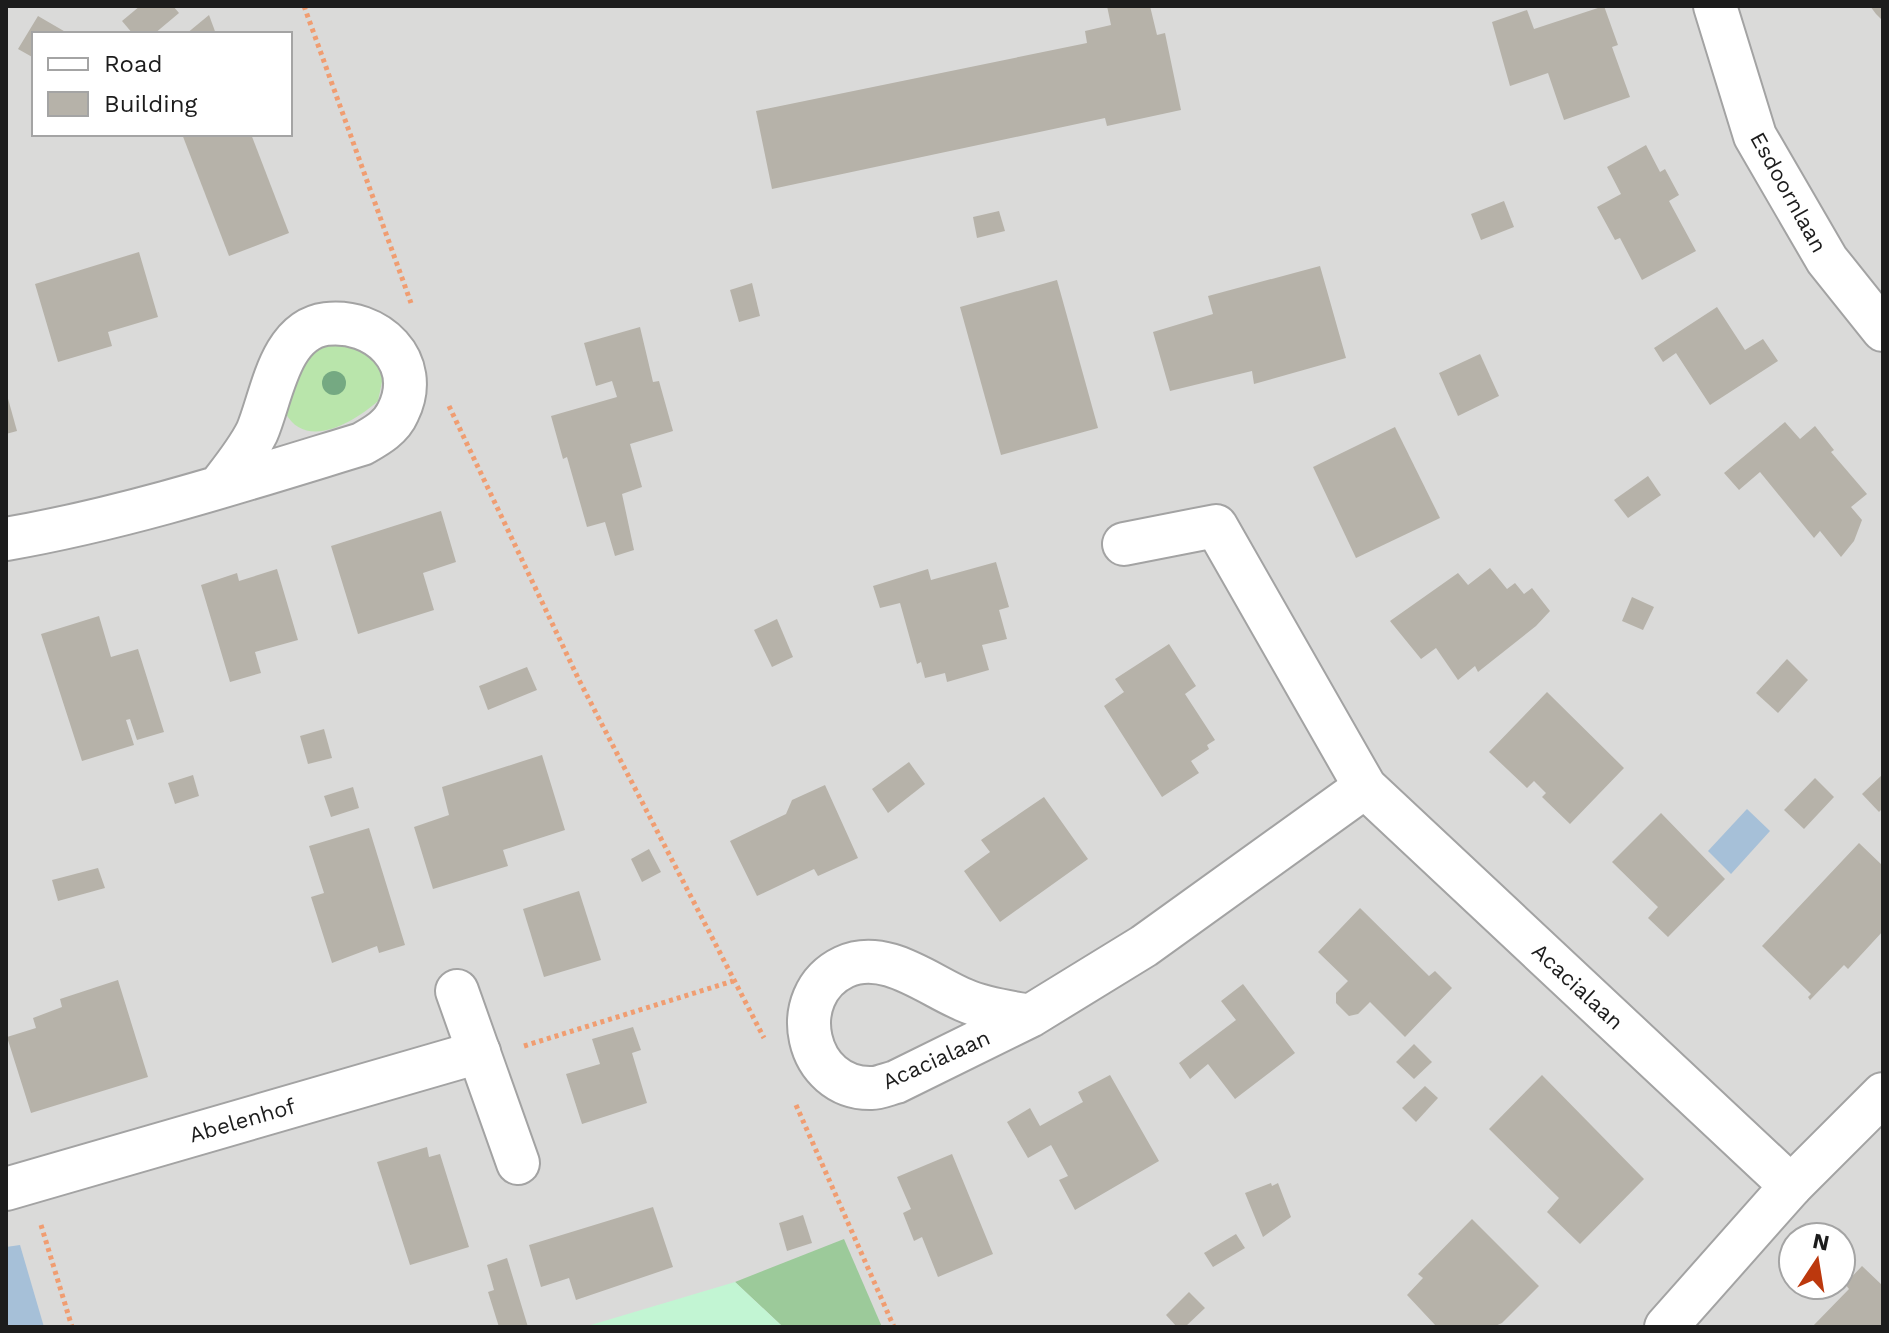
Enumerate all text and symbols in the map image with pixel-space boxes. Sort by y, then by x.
legend [32,32,292,136]
text: Road [104,50,163,78]
text: Building [104,90,197,118]
street label: Esdoornlaan [1745,128,1832,257]
street label: Acacialaan [1527,938,1628,1035]
street label: Acacialaan [879,1025,994,1094]
street label: Abelenhof [186,1093,298,1148]
north arrow [1777,1221,1857,1301]
text: N [1810,1228,1832,1256]

